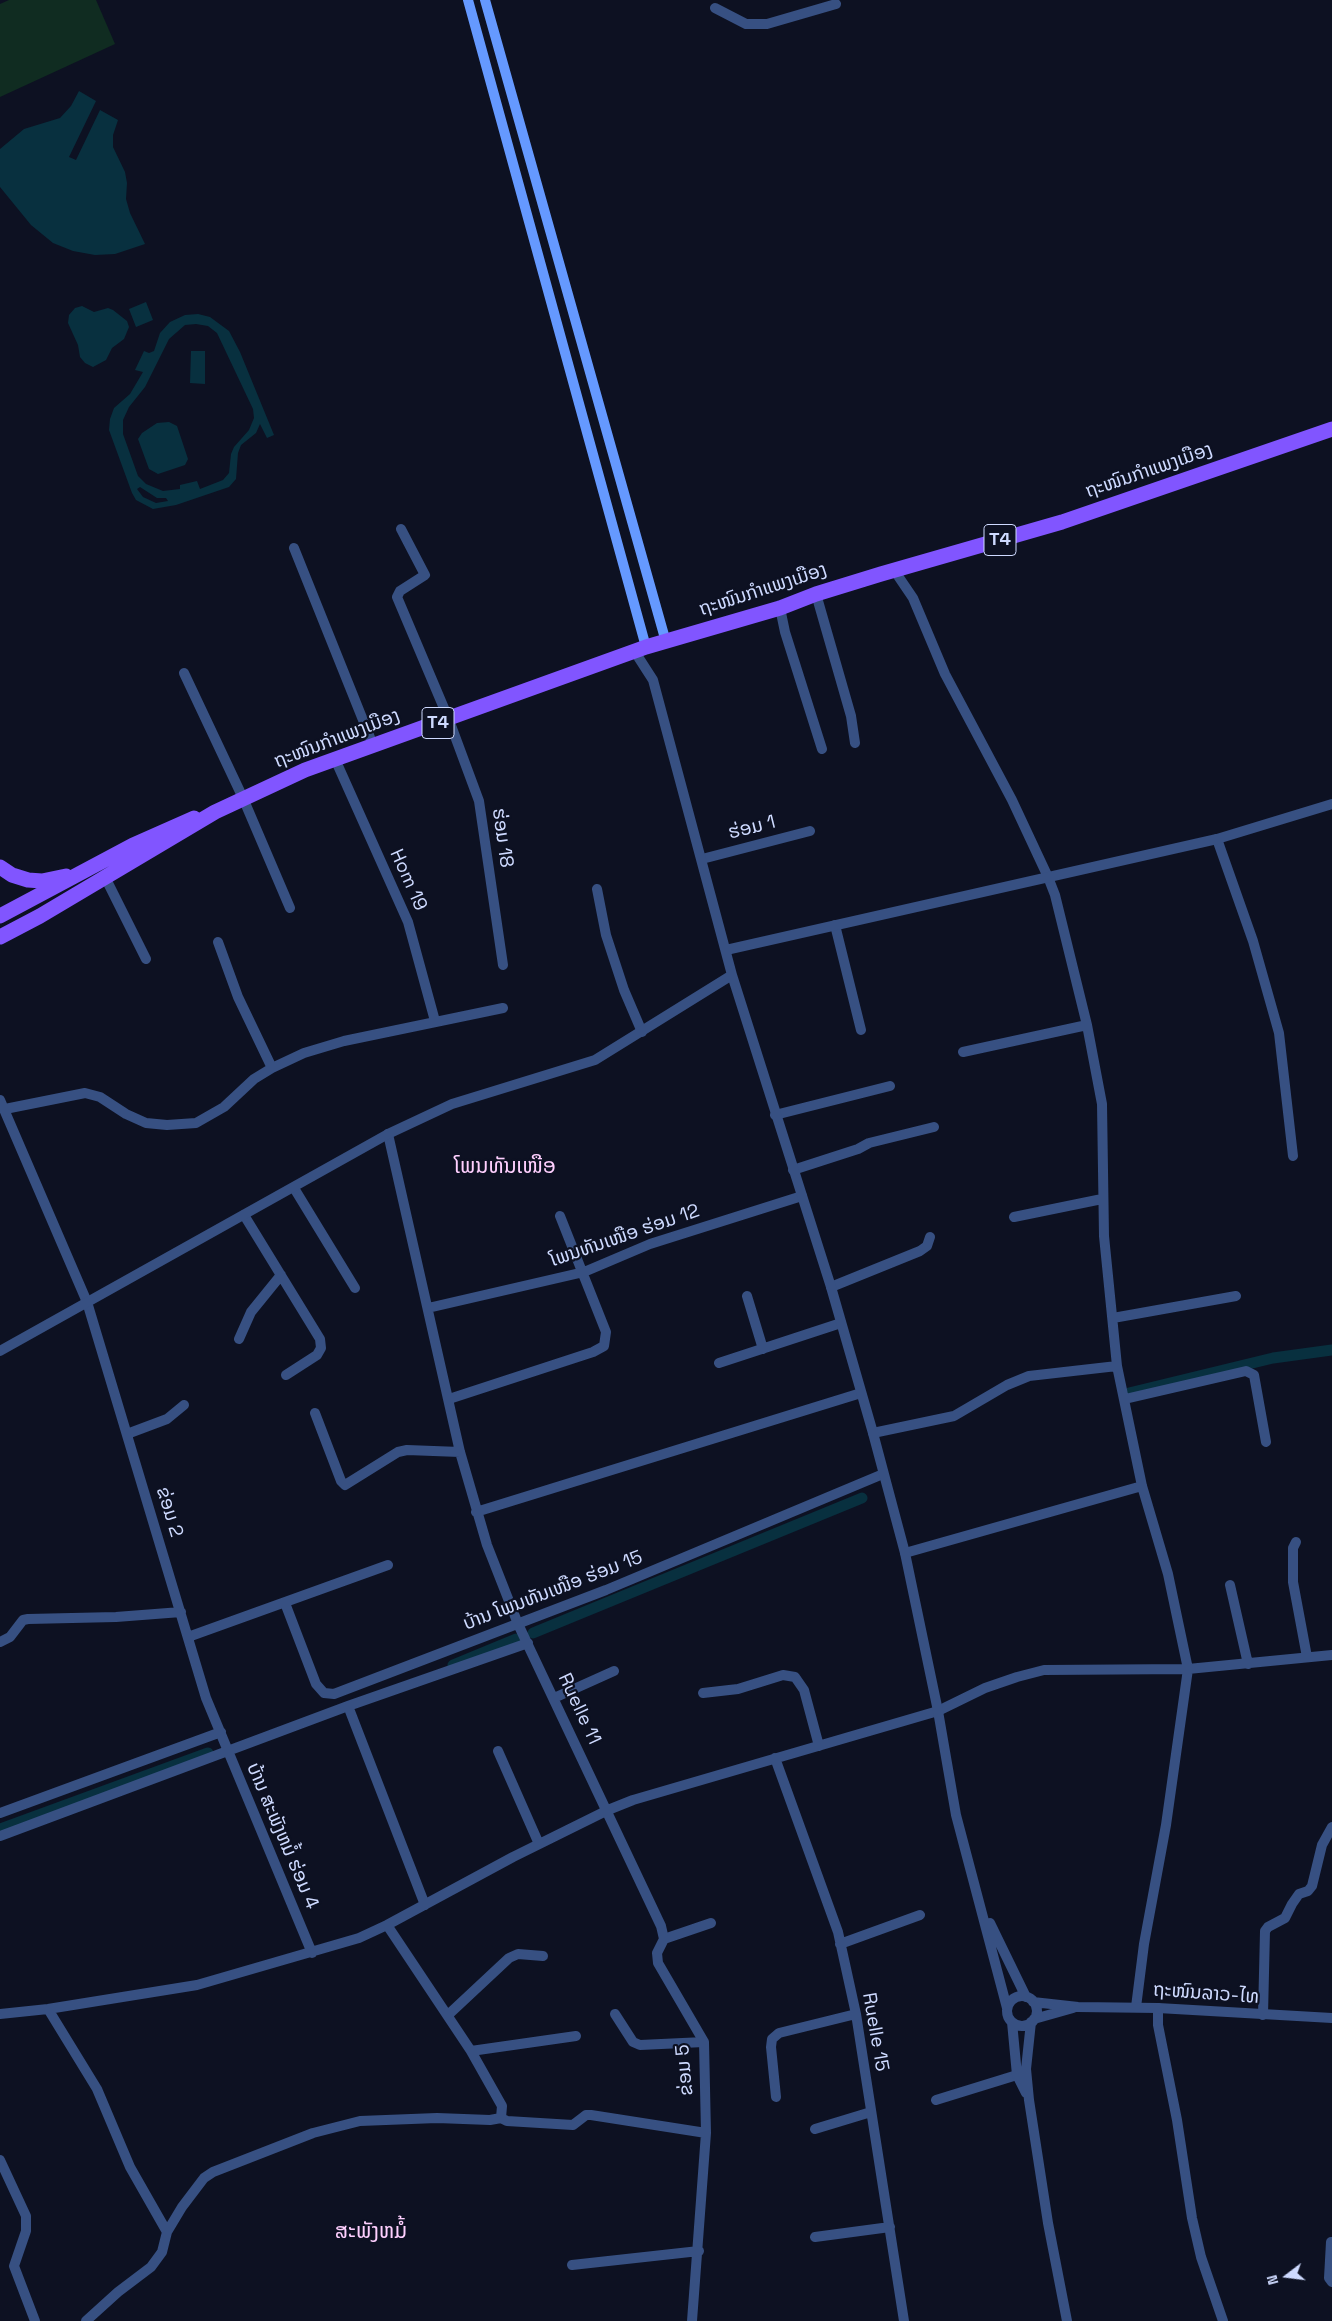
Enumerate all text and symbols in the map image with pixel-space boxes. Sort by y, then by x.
street label: ຖະໜົນກຳແພງເມືອງ [1082,439,1216,503]
road number: T4 [984,524,1016,556]
street label: ຖະໜົນກຳແພງເມືອງ [696,559,830,621]
street label: ຖະໜົນກຳແພງເມືອງ [271,704,403,774]
road number: T4 [422,708,454,738]
street label: ຮ່ອມ 18 [487,807,517,869]
street label: ຮ່ອມ 1 [726,811,778,845]
street label: Hom 19 [384,846,432,914]
district label: ໂພນທັນເໜືອ [454,1154,556,1180]
street label: ໂພນທັນເໜືອ ຮ່ອມ 12 [547,1200,703,1272]
street label: ຂ່ອມ 2 [151,1484,187,1540]
street label: ບ້ານ ໂພນທັນເໜືອ ຮ່ອມ 15 [460,1546,646,1636]
street label: Ruelle 11 [553,1670,605,1748]
street label: ບ້ານ ສະພັງຫມໍ້ ຮ່ອມ 4 [241,1759,323,1913]
street label: ຖະໜົນລາວ-ໄທ [1152,1979,1260,2009]
street label: Ruelle 15 [857,1991,893,2073]
street label: ຂ່ອມ 5 [671,2043,699,2097]
district label: ສະພັງຫມໍ້ [335,2219,407,2245]
north arrow [1262,2251,1312,2301]
text: N [1263,2273,1282,2287]

